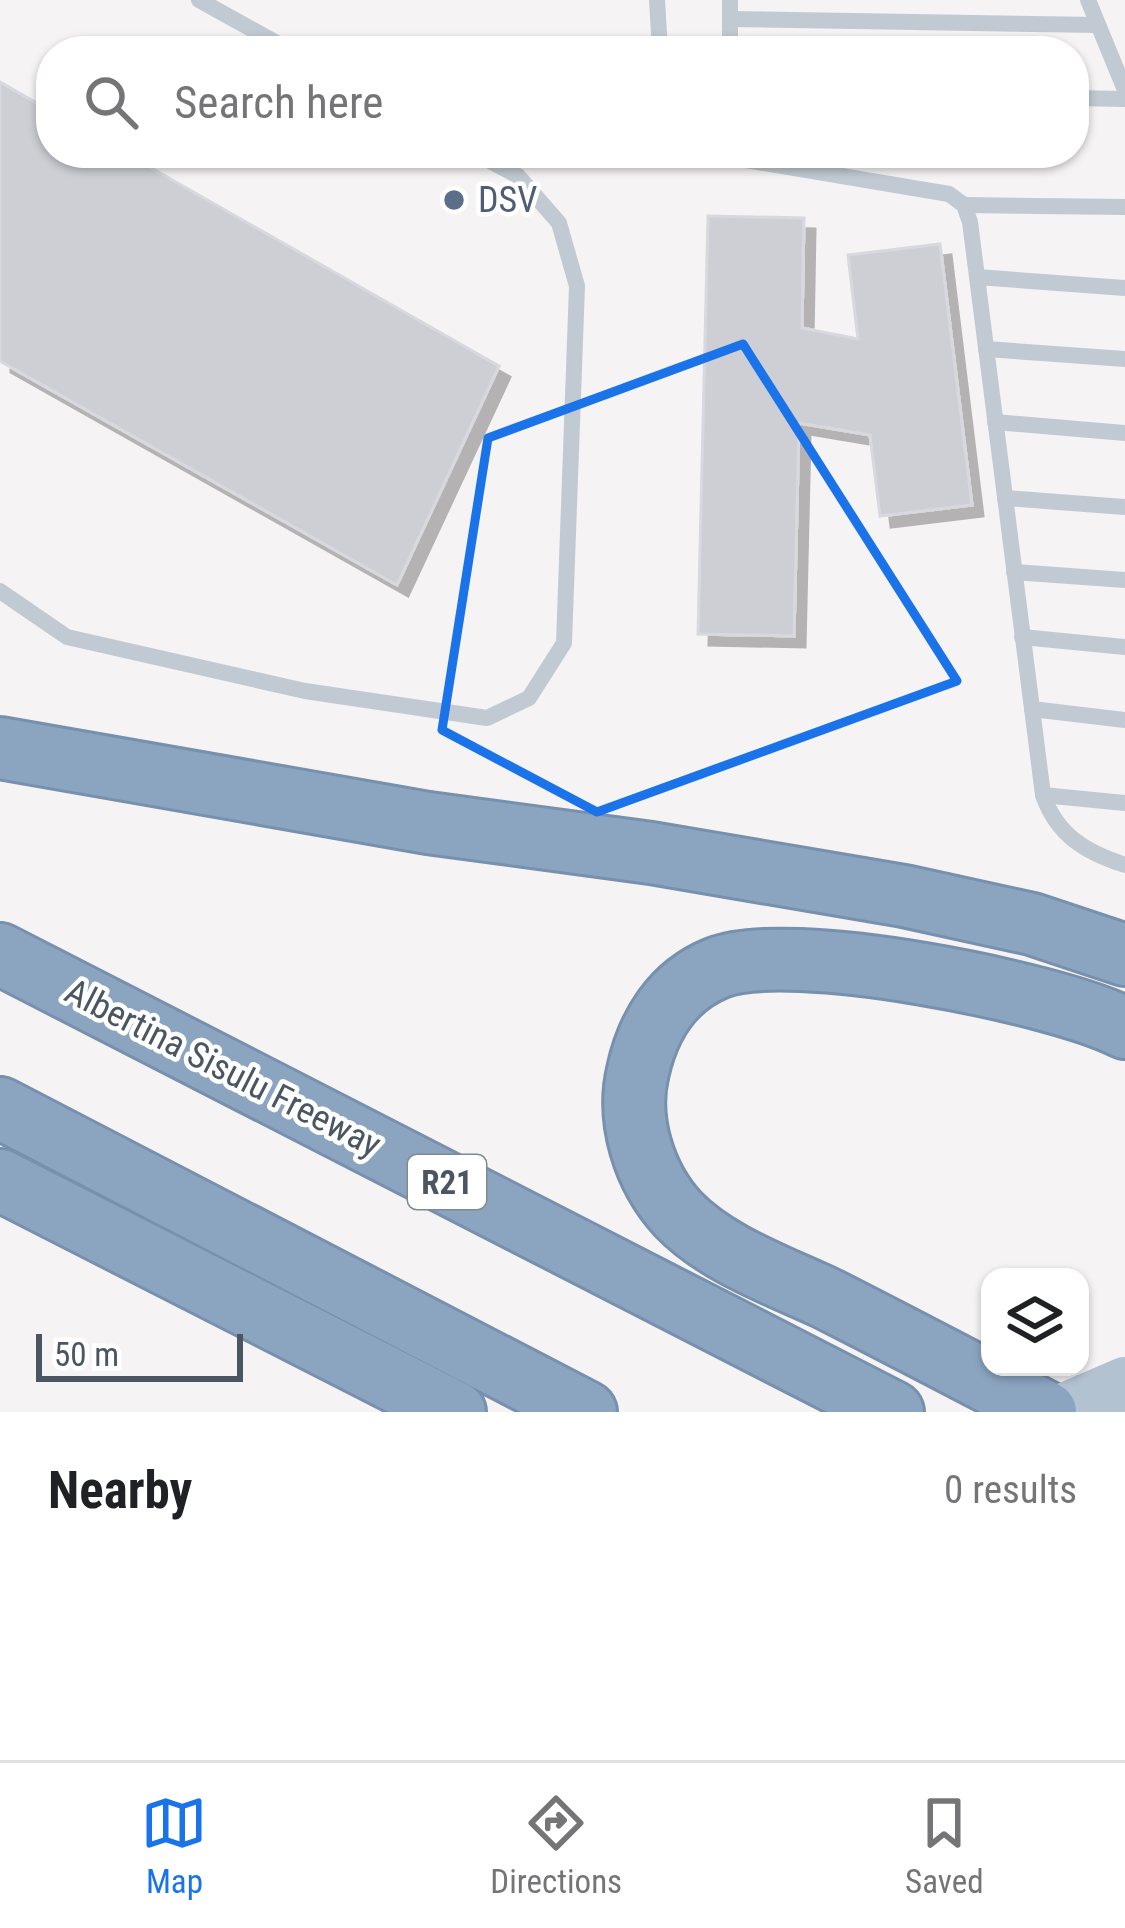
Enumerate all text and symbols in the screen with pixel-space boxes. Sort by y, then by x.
search box [36,36,1089,168]
icon: search [78,69,144,135]
text: Search here [174,76,383,129]
place label: DSV [478,179,537,221]
marker: DSV [441,187,467,213]
street label: Albertina Sisulu Freeway [58,970,388,1166]
road number: R21 [408,1155,486,1209]
map controls [981,1268,1089,1376]
button: layers [981,1268,1089,1376]
scale bar [36,1328,243,1381]
text: 50 m [54,1335,119,1374]
text: Nearby [48,1461,192,1520]
text: 0 results [944,1467,1077,1513]
tab: Map [141,1790,207,1901]
tab: Directions [490,1790,622,1901]
tab: Saved [905,1790,984,1901]

